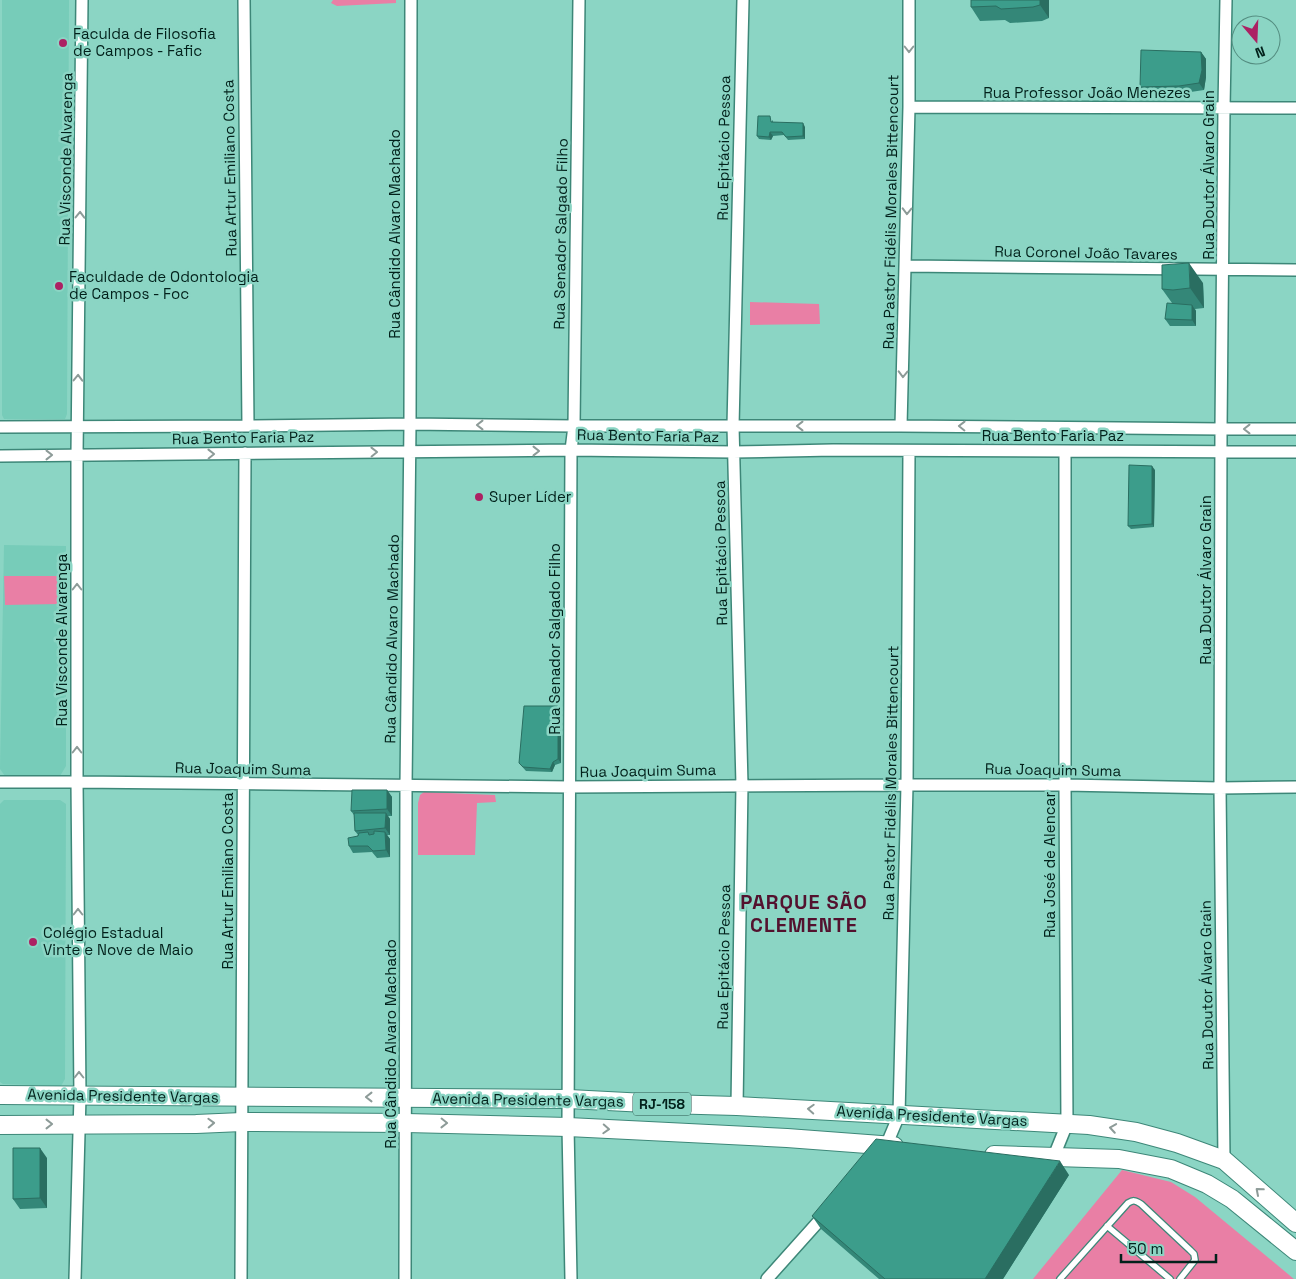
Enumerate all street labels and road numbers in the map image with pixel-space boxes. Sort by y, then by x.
street label: Rua Visconde Alvarenga [54,72,77,246]
street label: Rua Pastor Fidélis Morales Bittencourt [879,74,902,350]
street label: Rua Epitácio Pessoa [713,75,734,221]
street label: Rua Artur Emiliano Costa [218,79,241,257]
street label: Rua Professor João Menezes [983,83,1191,102]
street label: Rua Doutor Álvaro Grain [1199,90,1218,260]
street label: Rua Cândido Alvaro Machado [385,129,404,339]
street label: Rua Senador Salgado Filho [549,138,572,330]
street label: Rua Coronel João Tavares [994,241,1178,264]
street label: Rua Bento Faria Paz [577,425,719,446]
street label: Rua Bento Faria Paz [982,426,1124,445]
street label: Rua Bento Faria Paz [172,427,314,448]
street label: Rua Epitácio Pessoa [710,480,731,626]
street label: Rua Doutor Álvaro Grain [1196,495,1215,665]
street label: Rua Cândido Alvaro Machado [380,534,403,744]
street label: Rua Senador Salgado Filho [545,543,564,735]
street label: Rua Visconde Alvarenga [52,553,71,726]
street label: Rua Pastor Fidélis Morales Bittencourt [879,645,902,921]
street label: Rua Joaquim Suma [175,758,312,779]
street label: Rua Joaquim Suma [985,759,1122,780]
street label: Rua Joaquim Suma [580,760,717,781]
street label: Rua Artur Emiliano Costa [218,792,237,970]
street label: Rua José de Alencar [1040,792,1059,938]
street label: Rua Epitácio Pessoa [713,884,734,1030]
street label: Rua Doutor Álvaro Grain [1196,900,1217,1070]
street label: Rua Cândido Alvaro Machado [381,939,400,1149]
street label: Avenida Presidente Vargas [27,1084,219,1107]
street label: Avenida Presidente Vargas [432,1088,624,1111]
road number: RJ-158 [633,1092,691,1116]
street label: Avenida Presidente Vargas [836,1101,1028,1130]

